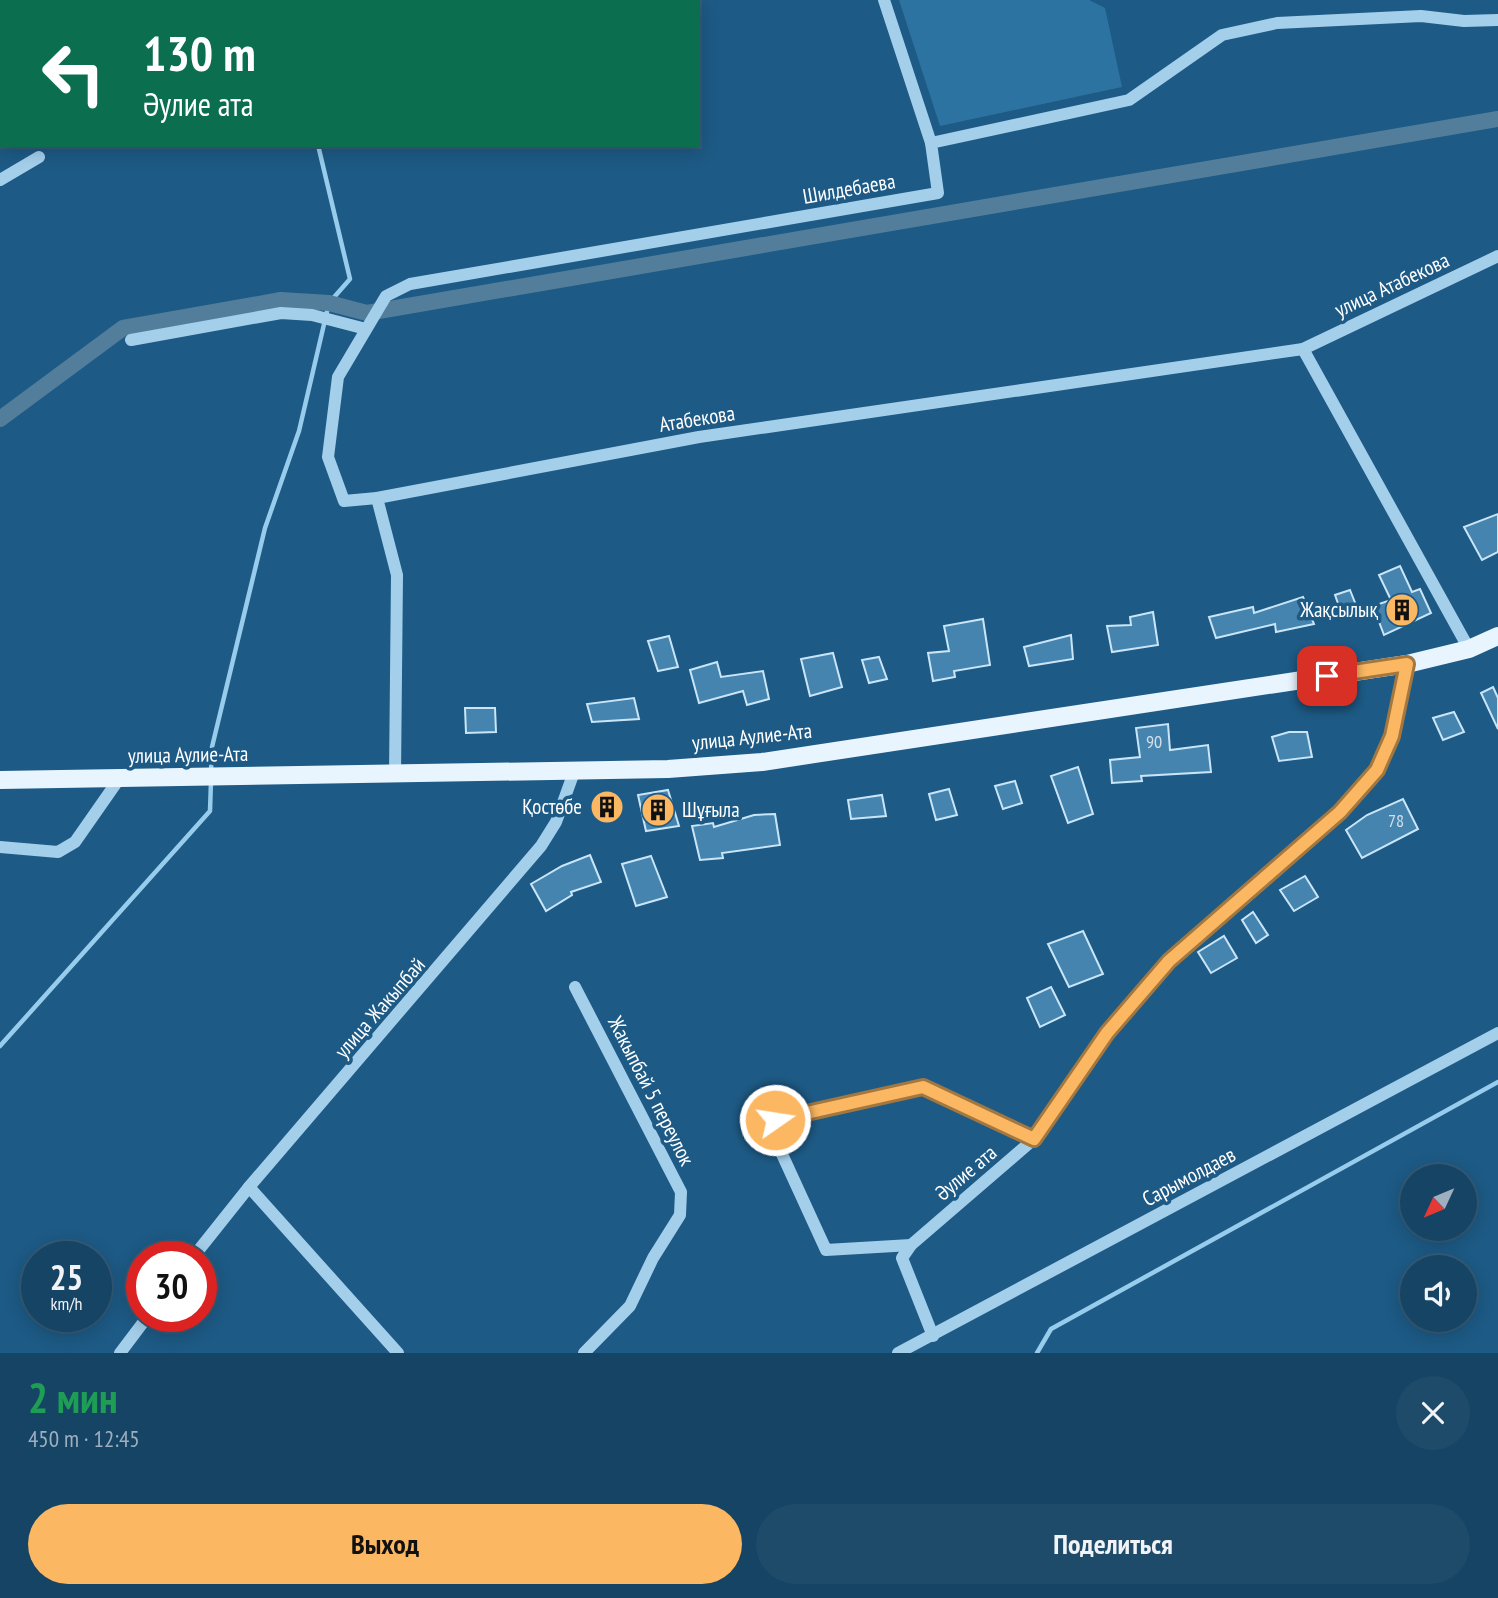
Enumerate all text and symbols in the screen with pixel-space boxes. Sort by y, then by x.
text: 130 m [143,21,256,85]
icon: left [28,28,119,119]
text: Әулие ата [143,83,254,125]
street label: Шилдебаева [801,167,897,210]
street label: улица Атабекова [1330,246,1453,323]
street label: Атабекова [657,399,737,438]
building icon: Жақсылық [1383,591,1421,629]
place label: Жақсылық [1299,596,1378,623]
pin [1297,646,1357,706]
icon: arrive [1308,657,1346,695]
street label: улица Аулие-Ата [691,717,813,756]
house number: 90 [1146,730,1162,753]
street label: улица Аулие-Ата [128,740,248,769]
building icon: Қостөбе [588,788,626,826]
building icon: Шұғыла [639,791,677,829]
place label: Қостөбе [522,793,582,820]
place label: Шұғыла [682,796,740,823]
house number: 78 [1388,809,1404,832]
street label: улица Жакыпбай [328,952,431,1064]
street label: Жакыпбай 5 переулок [602,1011,701,1170]
position arrow [738,1083,812,1157]
street label: Әулие ата [929,1139,1002,1206]
street label: Сарымолдаев [1137,1141,1240,1212]
north arrow [1400,1164,1477,1241]
map controls [1400,1164,1477,1332]
speed limit sign: 30 [126,1241,217,1332]
text: 25 [50,1254,83,1300]
button: sound [1400,1255,1477,1332]
text: km/h [51,1292,82,1315]
text: 2 мин [28,1370,118,1425]
button: close [1396,1376,1470,1450]
text: 450 m · 12:45 [28,1424,140,1453]
button: Выход [28,1504,742,1584]
button: Поделиться [756,1504,1470,1584]

